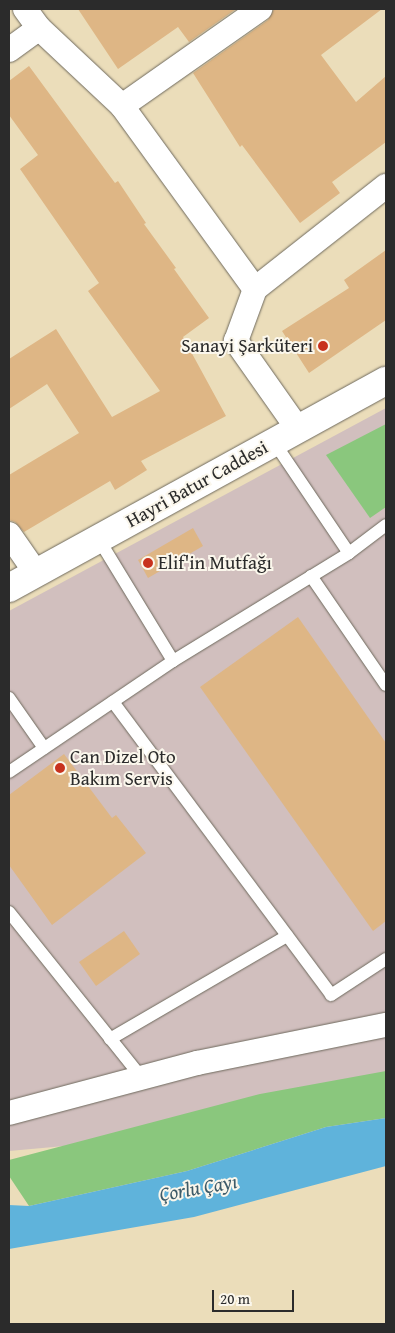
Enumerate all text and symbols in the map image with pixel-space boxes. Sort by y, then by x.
place label: Sanayi Şarküteri [181,335,313,357]
marker: Sanayi Şarküteri [317,340,329,352]
street label: Hayri Batur Caddesi [122,436,272,532]
place label: Elif'in Mutfağı [158,552,272,574]
marker: Elif'in Mutfağı [142,557,154,569]
place label: Can Dizel Oto Bakım Servis [70,746,176,790]
marker: Can Dizel Oto Bakım Servis [54,762,66,774]
water label: Çorlu Çayı [157,1168,239,1206]
scale bar [215,1280,298,1312]
text: 20 m [220,1288,250,1309]

